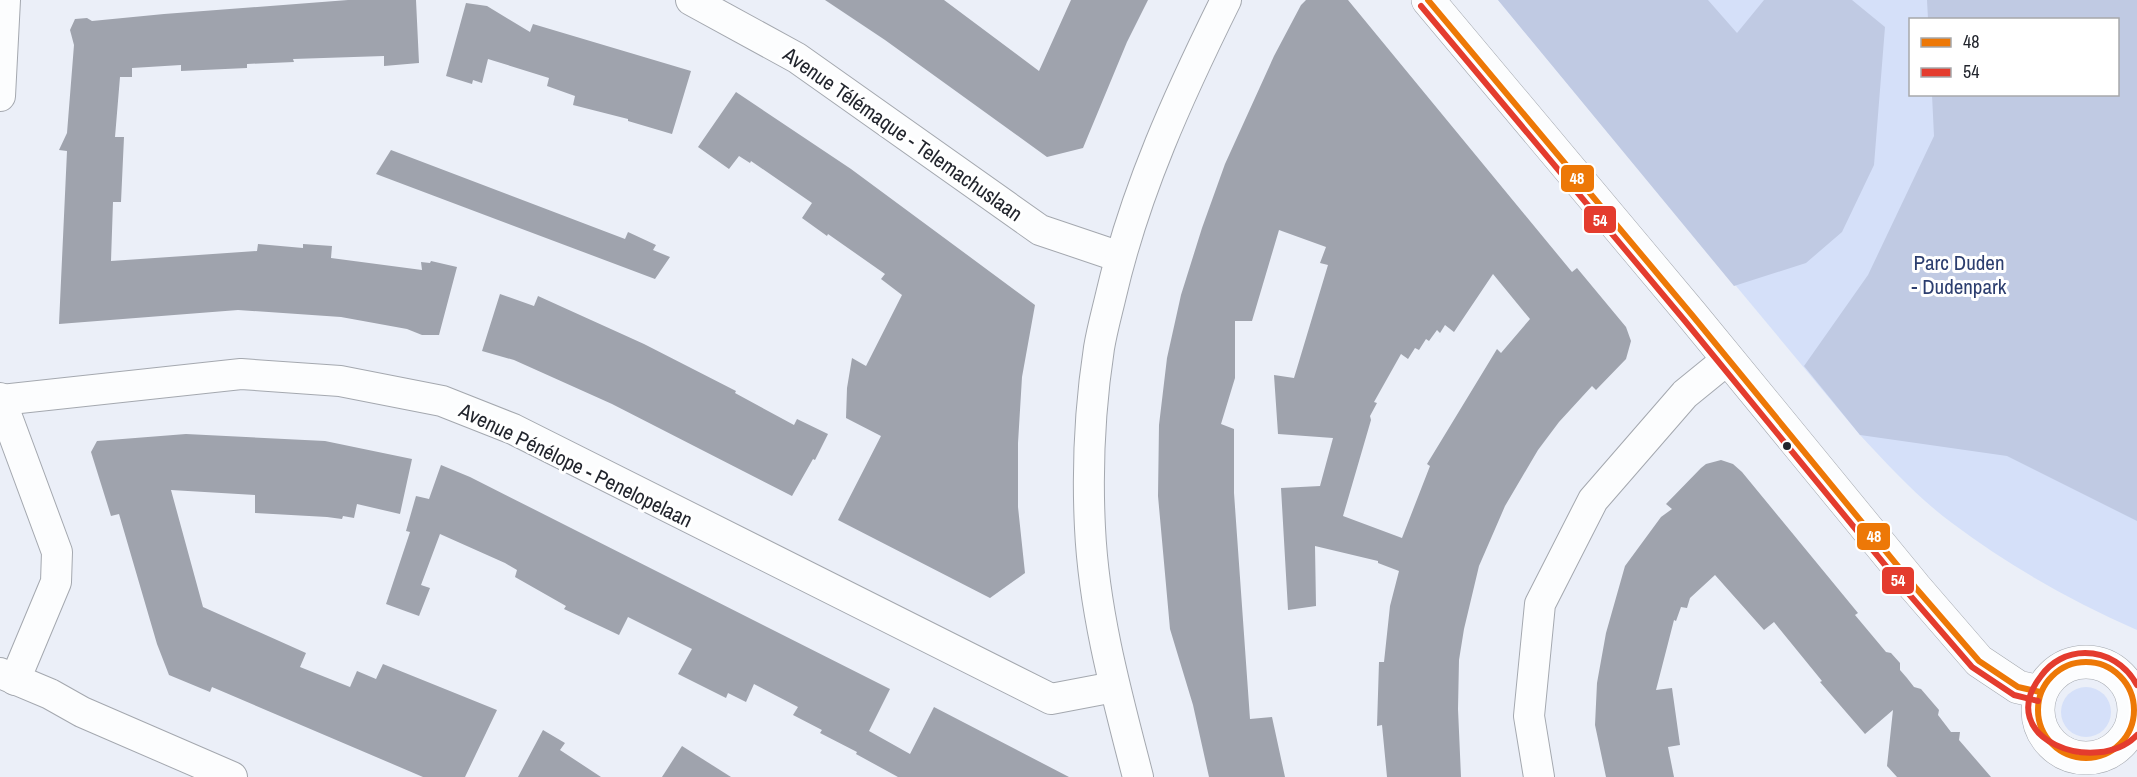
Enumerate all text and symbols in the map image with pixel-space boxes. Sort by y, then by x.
legend [1909,18,2119,96]
text: 48 [1963,29,1979,54]
street label: Avenue Télémaque - Telemachuslaan [777,39,1029,228]
text: 54 [1963,59,1979,84]
line badge: 48 [1560,164,1595,193]
text: 48 [1570,167,1584,189]
line badge: 54 [1583,205,1617,234]
text: 54 [1593,209,1608,231]
park label: Parc Duden - Dudenpark [1912,248,2007,301]
street label: Avenue Pénélope - Penelopelaan [454,395,698,534]
unlabelled marker [1781,440,1793,452]
line badge: 48 [1856,522,1891,551]
text: 48 [1867,525,1881,547]
line badge: 54 [1881,566,1915,595]
text: 54 [1891,569,1906,591]

